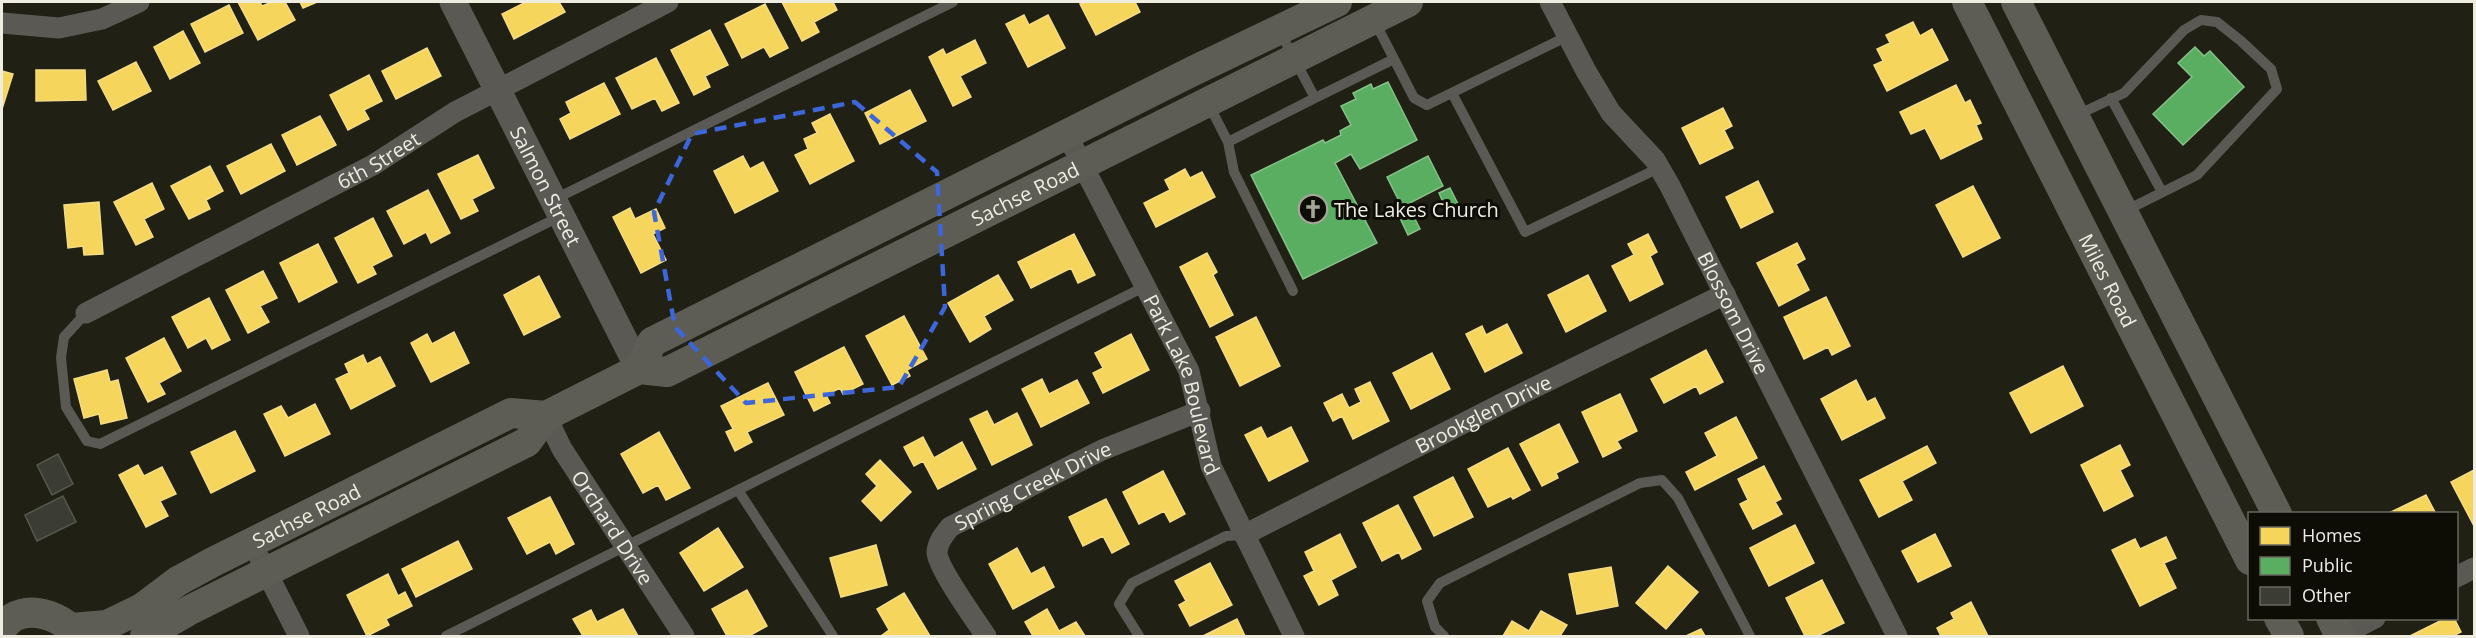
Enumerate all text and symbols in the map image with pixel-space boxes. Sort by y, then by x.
street label: Salmon Street [504,121,588,250]
street label: 6th Street [332,125,425,195]
street label: Sachse Road [966,155,1083,232]
church icon: The Lakes Church [1297,193,1329,225]
place label: The Lakes Church [1334,196,1499,223]
street label: Miles Road [2073,229,2143,332]
street label: Blossom Drive [1692,247,1776,379]
street label: Park Lake Boulevard [1138,289,1227,479]
street label: Brookglen Drive [1410,368,1556,459]
street label: Spring Creek Drive [949,434,1115,536]
street label: Orchard Drive [566,465,660,590]
street label: Sachse Road [247,477,365,554]
legend [2248,512,2458,620]
text: Homes [2302,523,2361,547]
text: Public [2302,553,2353,577]
text: Other [2302,583,2352,607]

